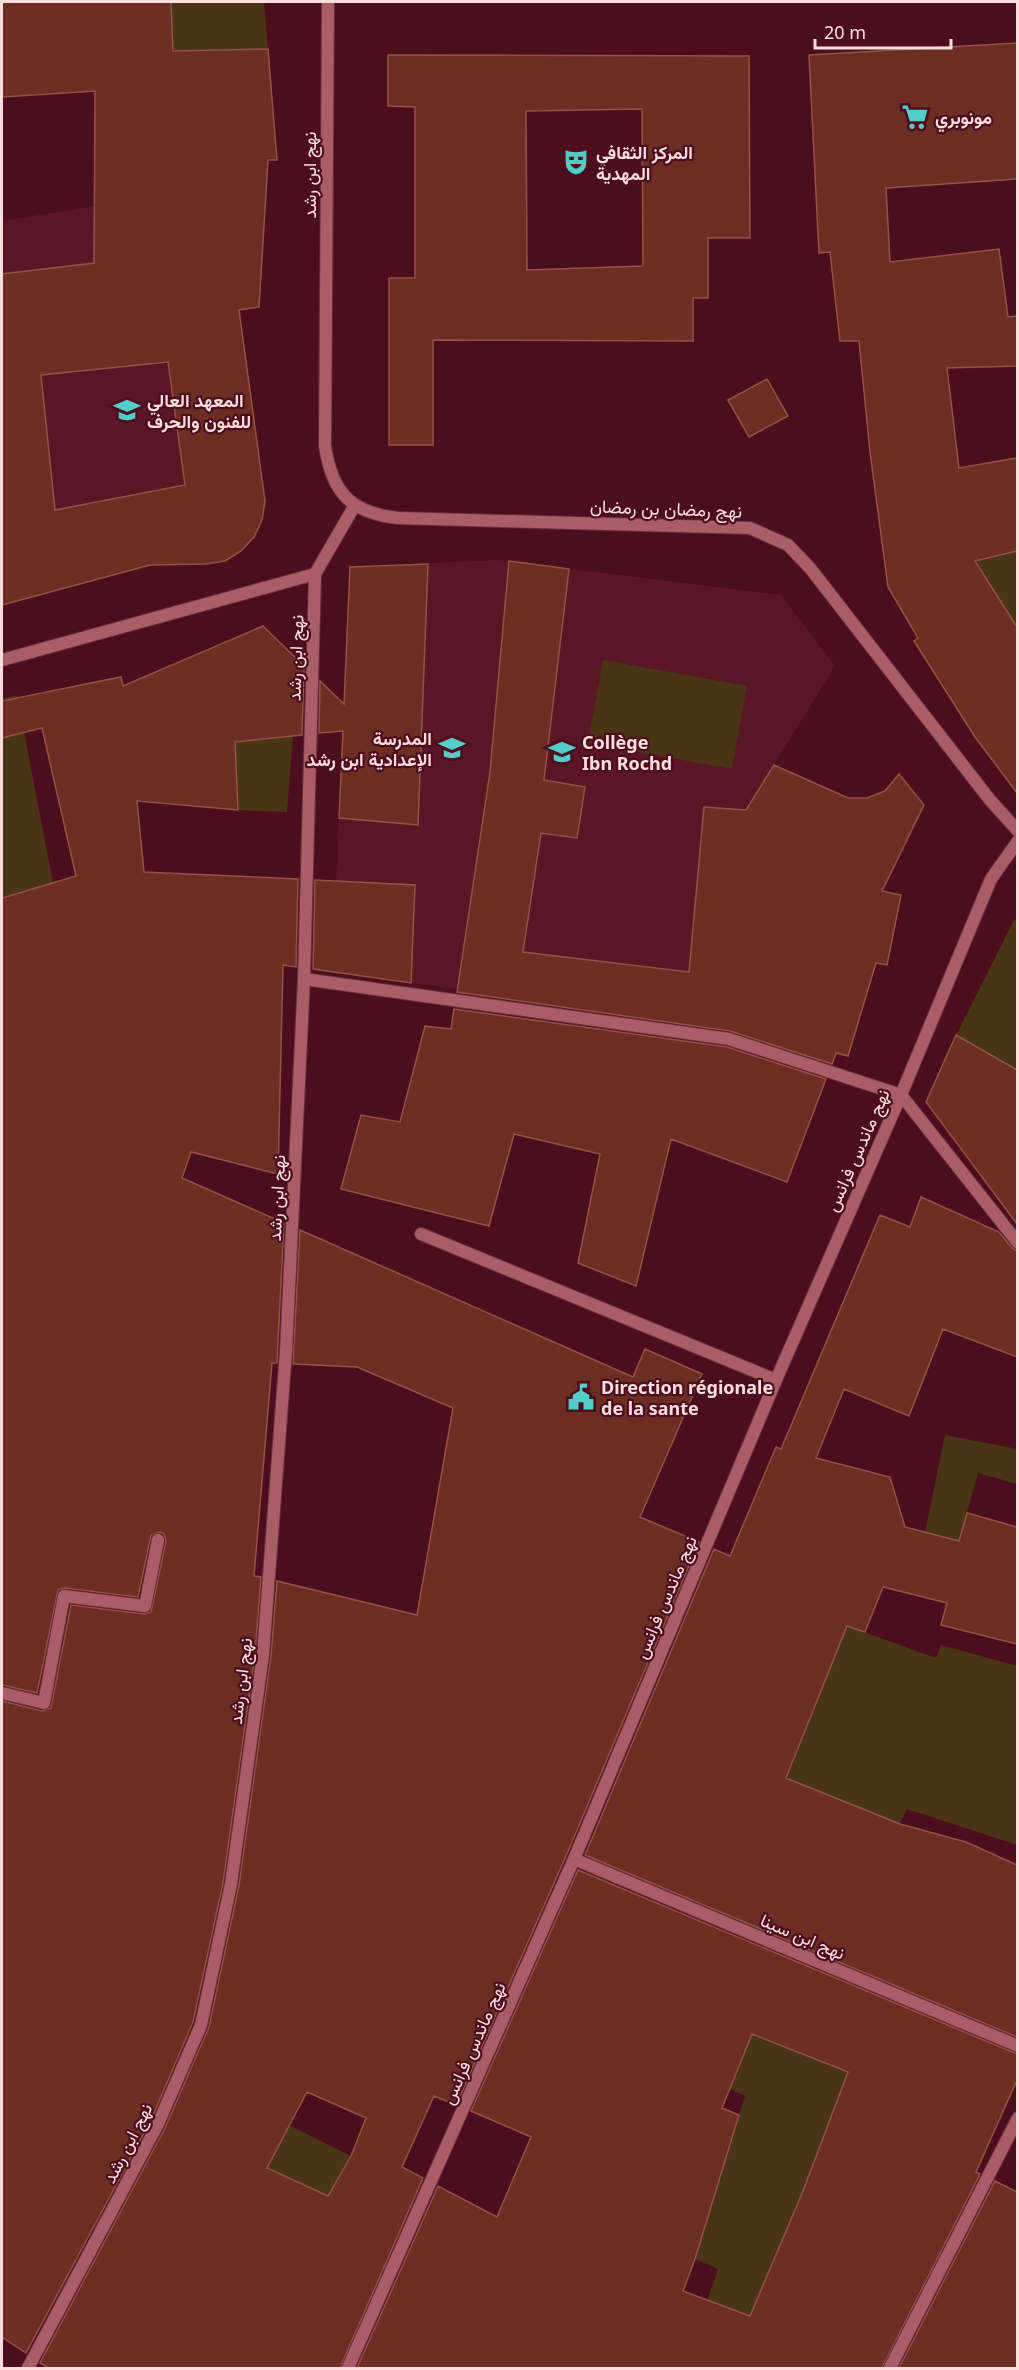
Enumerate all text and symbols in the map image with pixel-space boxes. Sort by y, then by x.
scale bar [815,12,952,50]
text: 20 m [824,20,866,44]
supermarket icon: مونوبري [900,102,930,132]
place label: مونوبري [935,105,992,133]
street label: نهج ابن رشد [297,132,322,218]
place label: المركز الثقافي المهدية [596,140,693,185]
theatre icon: المركز الثقافي المهدية [561,147,591,177]
place label: المعهد العالي للفنون والحرف [147,388,251,433]
school or university icon: المعهد العالي للفنون والحرف [112,395,142,425]
street label: نهج رمضان بن رمضان [589,493,743,524]
street label: نهج ابن رشد [281,614,310,702]
place label: المدرسة الإعدادية ابن رشد [306,726,432,772]
place label: Collège Ibn Rochd [582,730,672,775]
school or university icon: المدرسة الإعدادية ابن رشد [437,733,467,763]
school or university icon: Collège Ibn Rochd [547,737,577,767]
street label: نهج ماندس فرانس [819,1085,896,1215]
street label: نهج ابن رشد [262,1154,291,1242]
place label: Direction régionale de la sante [601,1375,773,1420]
public building icon: Direction régionale de la sante [566,1382,596,1412]
street label: نهج ماندس فرانس [628,1532,703,1663]
street label: نهج ابن رشد [223,1636,258,1726]
street label: نهج ابن سينا [757,1907,849,1966]
street label: نهج ماندس فرانس [435,1978,512,2108]
street label: نهج ابن رشد [97,2099,158,2188]

